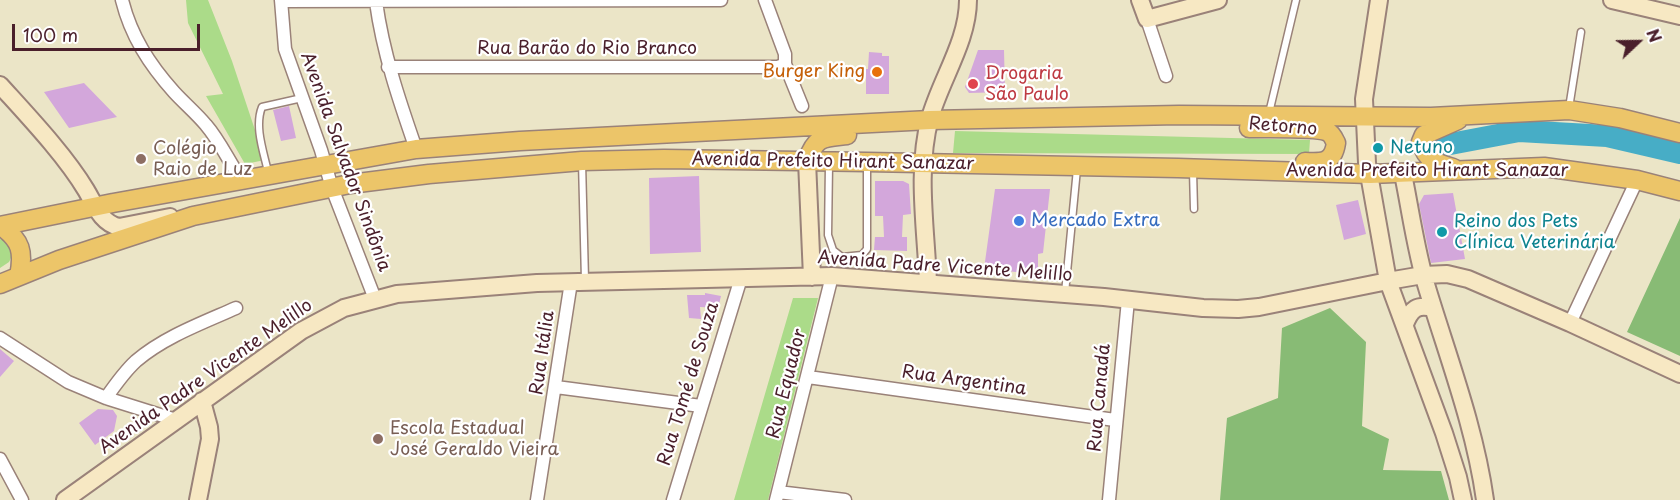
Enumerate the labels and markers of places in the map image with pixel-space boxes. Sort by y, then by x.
place label: Burger King [763,61,865,83]
place label: Drogaria São Paulo [985,63,1069,106]
marker: Burger King [870,65,884,79]
marker: Drogaria São Paulo [966,77,980,91]
place label: Netuno [1390,137,1453,159]
place label: Colégio Raio de Luz [153,138,252,180]
marker: Netuno [1371,141,1385,155]
marker: Colégio Raio de Luz [134,152,148,166]
place label: Mercado Extra [1031,210,1160,232]
place label: Reino dos Pets Clínica Veterinária [1454,211,1615,254]
marker: Mercado Extra [1012,214,1026,228]
marker: Reino dos Pets Clínica Veterinária [1435,225,1449,239]
place label: Escola Estadual José Geraldo Vieira [390,418,559,460]
marker: Escola Estadual José Geraldo Vieira [371,432,385,446]

